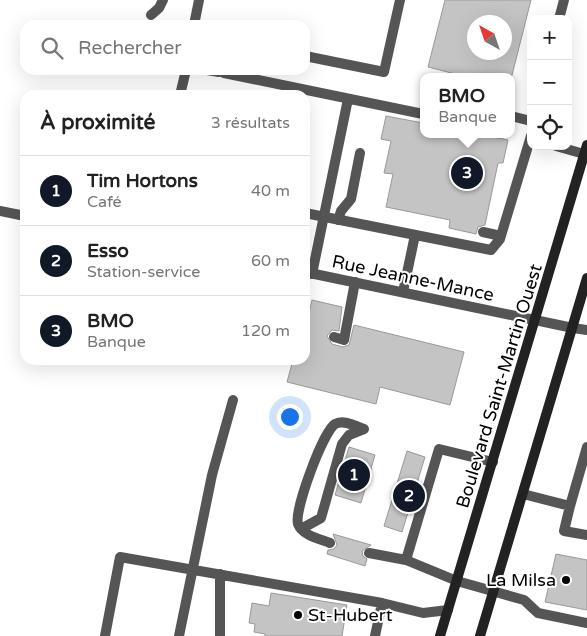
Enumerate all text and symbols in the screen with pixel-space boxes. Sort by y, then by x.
north arrow [467,15,512,60]
map controls [527,15,572,150]
button: + [527,15,572,60]
search box [20,20,310,75]
icon: search [38,34,66,62]
text: Rechercher [78,37,181,59]
button: − [527,60,572,105]
popup [420,73,515,138]
text: BMO [438,85,485,107]
button: locate [527,105,572,150]
text: Banque [438,107,497,127]
text: À proximité [40,110,155,135]
text: 3 résultats [211,113,290,133]
pin: 3 [451,154,483,192]
text: Tim Hortons [87,170,198,192]
text: 1 [51,181,61,201]
text: 40 m [251,181,290,201]
text: Café [87,192,122,212]
text: Esso [87,240,129,262]
street label: Rue Jeanne-Mance [330,250,496,306]
text: 2 [51,251,61,271]
text: 60 m [251,251,290,271]
street label: Boulevard Saint-Martin Ouest [451,261,547,511]
text: Station-service [87,262,200,282]
text: BMO [87,310,134,332]
text: 3 [51,321,61,341]
text: 120 m [241,321,290,341]
text: Banque [87,332,146,352]
your location [277,404,303,430]
pin: 1 [338,456,370,494]
pin: 2 [393,477,425,515]
place label: La Milsa [486,569,556,591]
marker: La Milsa [560,574,572,586]
place label: St-Hubert [308,604,393,626]
marker: St-Hubert [292,609,304,621]

